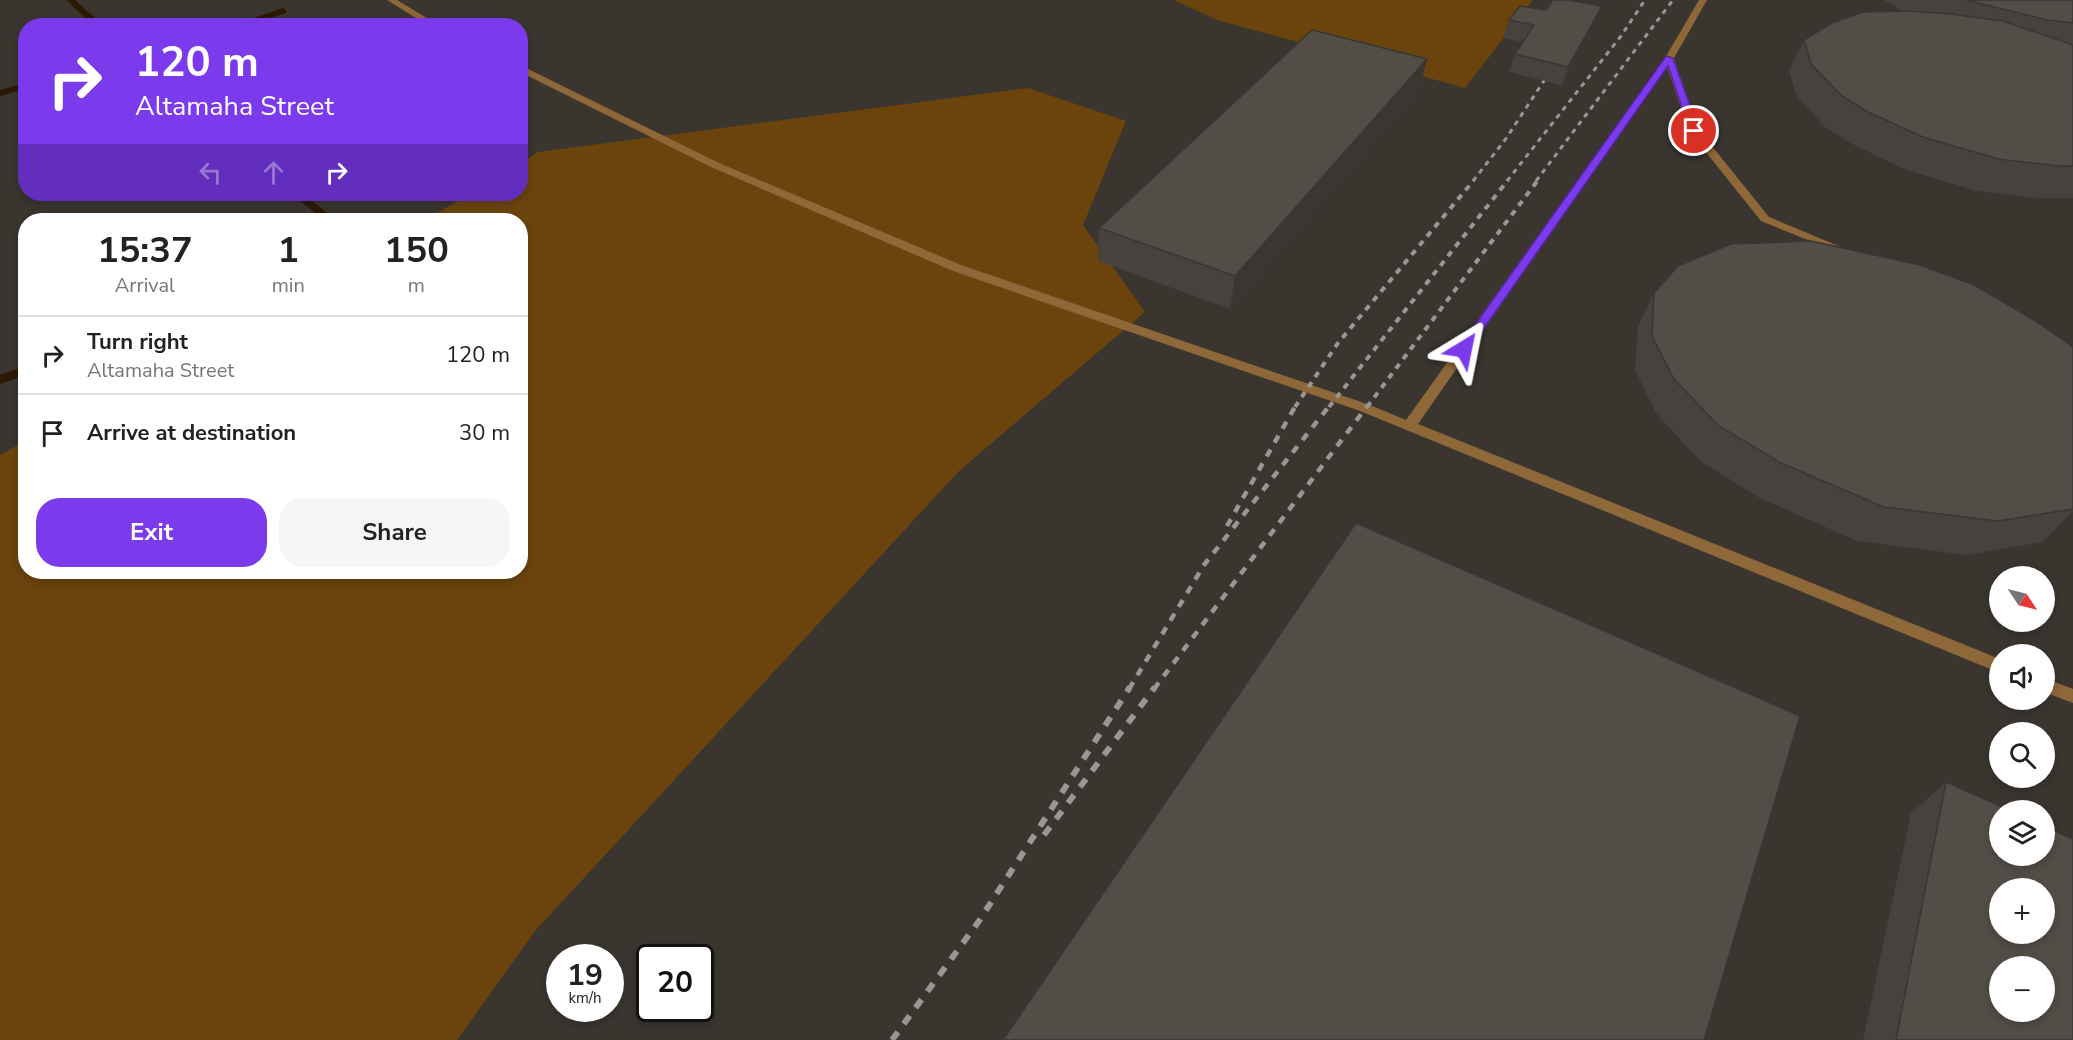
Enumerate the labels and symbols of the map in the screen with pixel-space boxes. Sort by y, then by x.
pin [1668,105,1719,156]
position arrow [1432,317,1496,381]
north arrow [1989,566,2055,632]
speed limit sign: 20 [636,944,714,1022]

